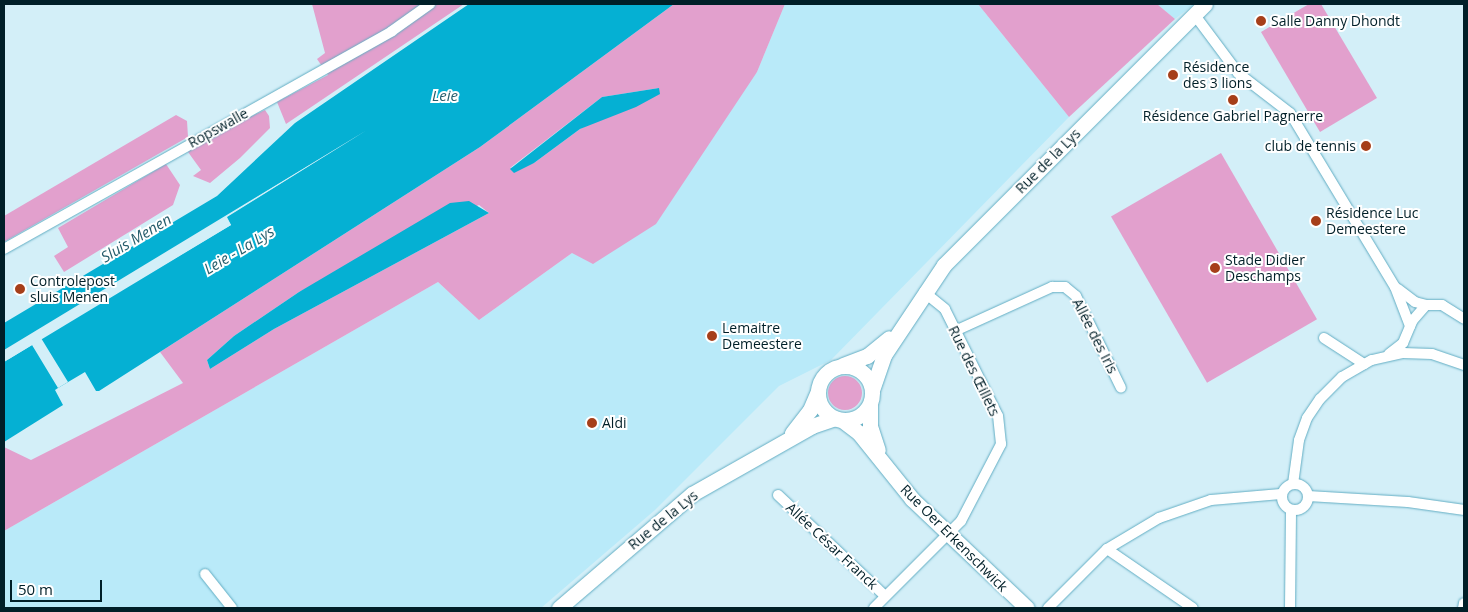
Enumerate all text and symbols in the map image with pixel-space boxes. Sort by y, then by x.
place label: Salle Danny Dhondt [1271,13,1400,29]
marker: Salle Danny Dhondt [1255,15,1267,27]
place label: Résidence des 3 lions [1183,59,1252,92]
marker: Résidence des 3 lions [1167,69,1179,81]
water label: Leie [432,87,458,105]
marker: Résidence Gabriel Pagnerre [1227,94,1239,106]
street label: Ropswalle [185,105,251,151]
place label: Résidence Gabriel Pagnerre [1143,108,1323,124]
street label: Rue de la Lys [1012,125,1084,197]
place label: club de tennis [1265,138,1356,154]
marker: club de tennis [1360,140,1372,152]
place label: Résidence Luc Demeestere [1326,205,1419,238]
water label: Sluis Menen [98,210,174,266]
marker: Résidence Luc Demeestere [1310,215,1322,227]
water label: Leie - La Lys [201,222,277,278]
place label: Stade Didier Deschamps [1225,252,1305,284]
marker: Stade Didier Deschamps [1209,262,1221,274]
place label: Controlepost sluis Menen [30,273,115,306]
marker: Controlepost sluis Menen [14,283,26,295]
street label: Allée des Iris [1069,296,1121,376]
place label: Lemaitre Demeestere [722,320,802,352]
street label: Rue des Œillets [945,323,1003,419]
marker: Lemaitre Demeestere [706,330,718,342]
place label: Aldi [602,415,626,431]
marker: Aldi [586,417,598,429]
street label: Rue Oer Erkenschwick [897,481,1011,595]
street label: Rue de la Lys [625,487,701,553]
street label: Allée César Franck [783,499,881,593]
scale bar [12,570,105,602]
text: 50 m [18,579,53,599]

